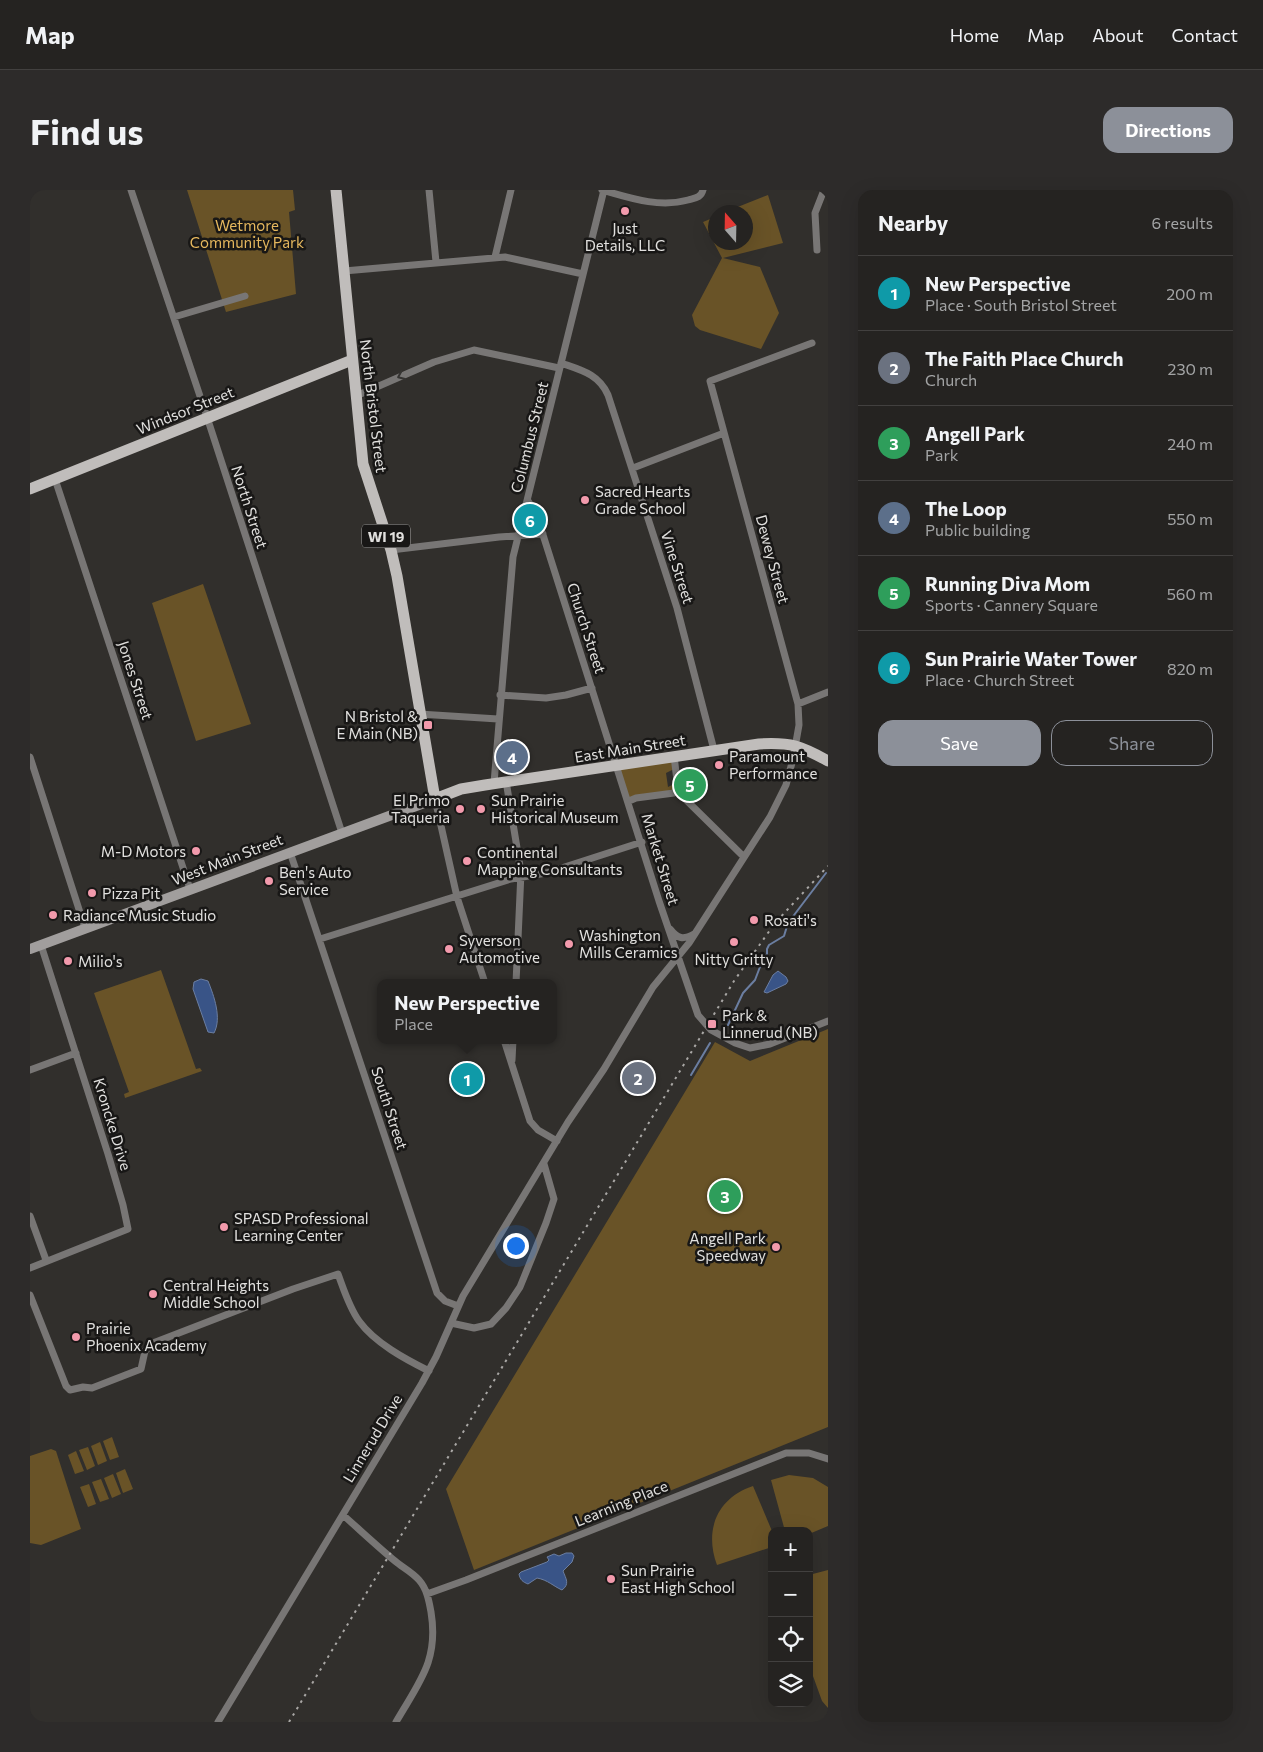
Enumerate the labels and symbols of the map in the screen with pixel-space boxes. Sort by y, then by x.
marker: Just Details, LLC [619,205,631,217]
north arrow [708,205,753,250]
park label: Wetmore Community Park [190,216,304,251]
place label: Just Details, LLC [585,219,665,254]
street label: North Bristol Street [357,338,391,474]
one-way arrow [397,370,406,381]
street label: Columbus Street [506,380,552,494]
street label: Windsor Street [134,382,236,438]
street label: North Street [228,463,272,551]
place label: Sacred Hearts Grade School [595,482,690,517]
marker: Sacred Hearts Grade School [579,494,591,506]
pin: 6 [514,501,546,539]
street label: Dewey Street [752,513,794,605]
road number: WI 19 [362,524,410,548]
street label: Vine Street [658,528,698,606]
street label: Church Street [564,580,610,676]
street label: Jones Street [115,638,157,722]
place label: N Bristol & E Main (NB) [337,707,418,742]
marker: N Bristol & E Main (NB) [422,719,434,731]
street label: East Main Street [573,730,687,766]
pin: 4 [496,738,528,776]
place label: Paramount Performance [729,747,818,782]
marker: Paramount Performance [713,759,725,771]
pin: 5 [674,766,706,804]
place label: El Primo Taqueria [391,791,450,826]
place label: Sun Prairie Historical Museum [491,791,619,826]
marker: El Primo Taqueria [454,803,466,815]
marker: Sun Prairie Historical Museum [475,803,487,815]
street label: Market Street [638,811,684,907]
street label: West Main Street [169,829,285,889]
place label: M-D Motors [101,842,186,860]
place label: Continental Mapping Consultants [477,843,623,878]
marker: M-D Motors [190,845,202,857]
marker: Continental Mapping Consultants [461,855,473,867]
place label: Ben's Auto Service [279,863,352,898]
marker: Ben's Auto Service [263,875,275,887]
place label: Pizza Pit [102,884,160,902]
marker: Pizza Pit [86,887,98,899]
place label: Radiance Music Studio [63,906,216,924]
marker: Radiance Music Studio [47,909,59,921]
place label: Rosati's [764,911,817,929]
marker: Rosati's [748,914,760,926]
place label: Washington Mills Ceramics [579,926,678,961]
place label: Syverson Automotive [459,931,540,966]
marker: Nitty Gritty [728,936,740,948]
marker: Washington Mills Ceramics [563,938,575,950]
marker: Syverson Automotive [443,943,455,955]
place label: Nitty Gritty [694,950,774,968]
place label: Milio's [78,952,123,970]
marker: Milio's [62,955,74,967]
place label: Park & Linnerud (NB) [722,1006,818,1041]
marker: Park & Linnerud (NB) [706,1018,718,1030]
pin: 2 [622,1059,654,1097]
pin: 1 [451,1060,483,1098]
street label: South Street [368,1064,412,1152]
street label: Kroncke Drive [90,1076,136,1172]
pin: 3 [709,1177,741,1215]
place label: SPASD Professional Learning Center [234,1209,369,1244]
marker: SPASD Professional Learning Center [218,1221,230,1233]
place label: Angell Park Speedway [689,1229,766,1264]
your location [503,1233,529,1259]
marker: Angell Park Speedway [770,1241,782,1253]
place label: Central Heights Middle School [163,1276,269,1311]
marker: Central Heights Middle School [147,1288,159,1300]
place label: Prairie Phoenix Academy [86,1319,207,1354]
marker: Prairie Phoenix Academy [70,1331,82,1343]
street label: Linnerud Drive [339,1391,405,1485]
street label: Learning Place [572,1476,670,1530]
place label: Sun Prairie East High School [621,1561,735,1596]
marker: Sun Prairie East High School [605,1573,617,1585]

